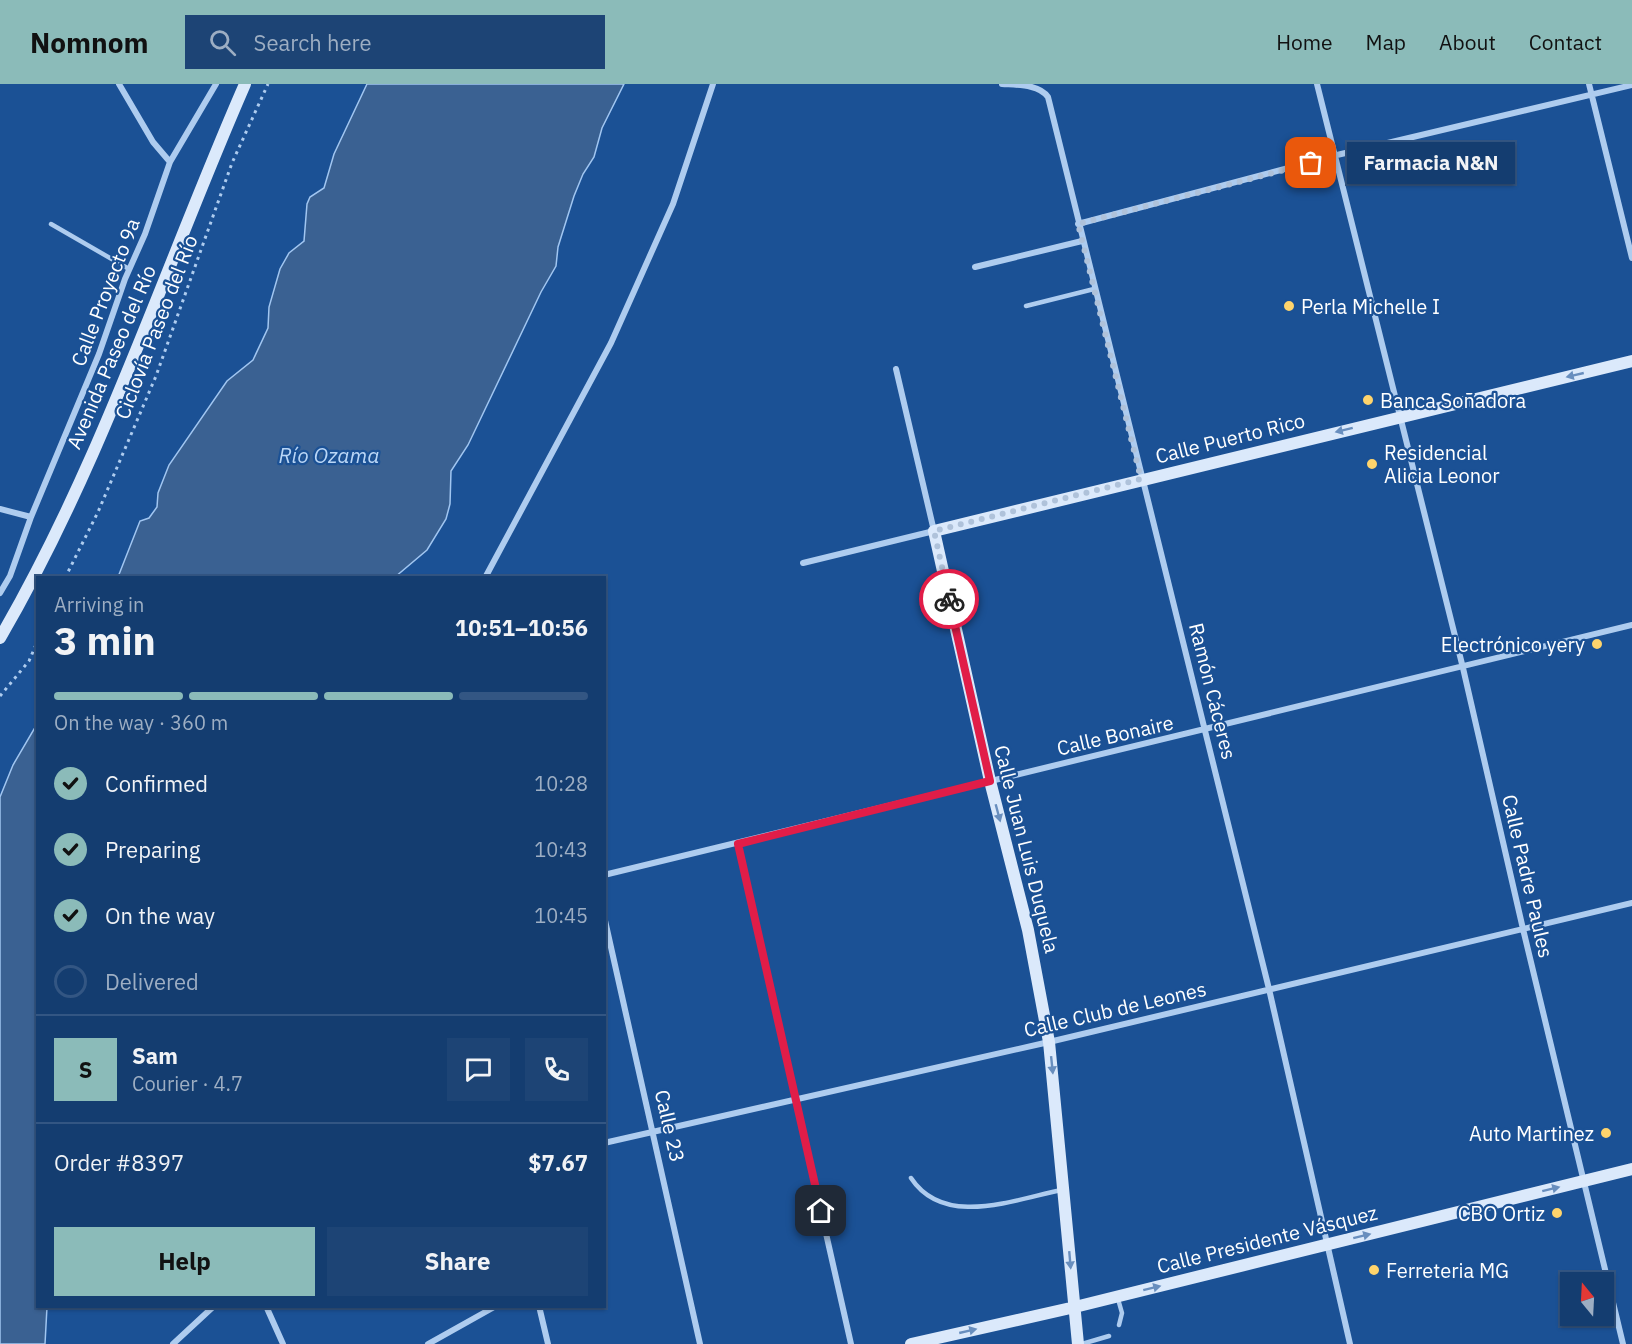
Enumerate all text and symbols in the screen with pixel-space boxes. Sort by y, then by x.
search box [185,15,605,69]
text: Nomnom [30,24,149,61]
icon: search [206,26,239,59]
text: Search here [254,28,372,57]
text: Home [1276,28,1333,56]
text: Map [1366,28,1406,56]
text: About [1439,28,1496,56]
text: Contact [1529,28,1602,56]
pin [1285,137,1336,188]
callout: Farmacia N&N [1347,142,1515,184]
icon: bag [1294,146,1327,179]
text: Farmacia N&N [1363,149,1499,176]
street label: Calle Proyecto 9a [64,214,146,370]
street label: Ciclovía Paseo del Río [108,231,204,423]
street label: Avenida Paseo del Río [60,261,162,453]
place label: Perla Michelle I [1301,293,1440,320]
marker: Perla Michelle I [1282,299,1296,313]
one-way arrow [1566,370,1584,380]
place label: Banca Soñadora [1380,387,1526,414]
marker: Banca Soñadora [1361,393,1375,407]
street label: Calle Puerto Rico [1152,406,1308,470]
one-way arrow [1335,425,1353,435]
place label: Residencial Alicia Leonor [1384,439,1500,489]
water label: Río Ozama [279,441,380,469]
marker: Residencial Alicia Leonor [1365,457,1379,471]
courier [919,569,979,629]
icon: bike [933,583,966,616]
text: Arriving in [54,591,144,618]
text: 10:51–10:56 [455,613,588,642]
text: 3 min [54,615,156,666]
street label: Ramón Cáceres [1183,620,1243,762]
place label: Electrónico yery [1441,631,1585,658]
marker: Electrónico yery [1590,637,1604,651]
street label: Calle Bonaire [1054,708,1176,762]
text: On the way · 360 m [54,709,228,736]
street label: Calle Juan Luis Duquela [988,742,1066,956]
icon: check [54,767,87,800]
text: Confirmed [105,769,208,798]
text: 10:28 [534,770,588,797]
street label: Calle Padre Paules [1496,792,1560,960]
one-way arrow [994,804,1004,823]
icon: check [54,833,87,866]
text: Preparing [105,835,200,864]
text: 10:43 [534,836,588,863]
icon: check [54,899,87,932]
text: On the way [105,901,215,930]
text: 10:45 [534,902,588,929]
text: Delivered [105,967,199,996]
street label: Calle Club de Leones [1021,975,1209,1043]
button: chat [447,1038,510,1101]
button: phone [525,1038,588,1101]
text: Sam [132,1041,178,1070]
text: S [79,1055,92,1084]
one-way arrow [1047,1056,1057,1075]
text: Courier · 4.7 [132,1070,243,1097]
street label: Calle 23 [649,1087,691,1165]
place label: Auto Martinez [1469,1120,1594,1147]
marker: Auto Martinez [1599,1126,1613,1140]
text: Order #8397 [54,1148,184,1177]
text: $7.67 [528,1148,588,1177]
one-way arrow [1542,1184,1560,1193]
pin [795,1185,846,1236]
icon: home [804,1194,837,1227]
street label: Calle Presidente Vásquez [1154,1199,1380,1279]
place label: CBO Ortiz [1458,1200,1545,1227]
marker: CBO Ortiz [1550,1206,1564,1220]
button: Help [54,1227,315,1296]
button: Share [327,1227,588,1296]
one-way arrow [1353,1231,1371,1241]
one-way arrow [1065,1250,1075,1269]
place label: Ferreteria MG [1386,1257,1509,1284]
marker: Ferreteria MG [1367,1263,1381,1277]
north arrow [1560,1272,1614,1326]
map controls [1560,1272,1614,1326]
one-way arrow [1143,1282,1161,1292]
one-way arrow [958,1326,977,1335]

